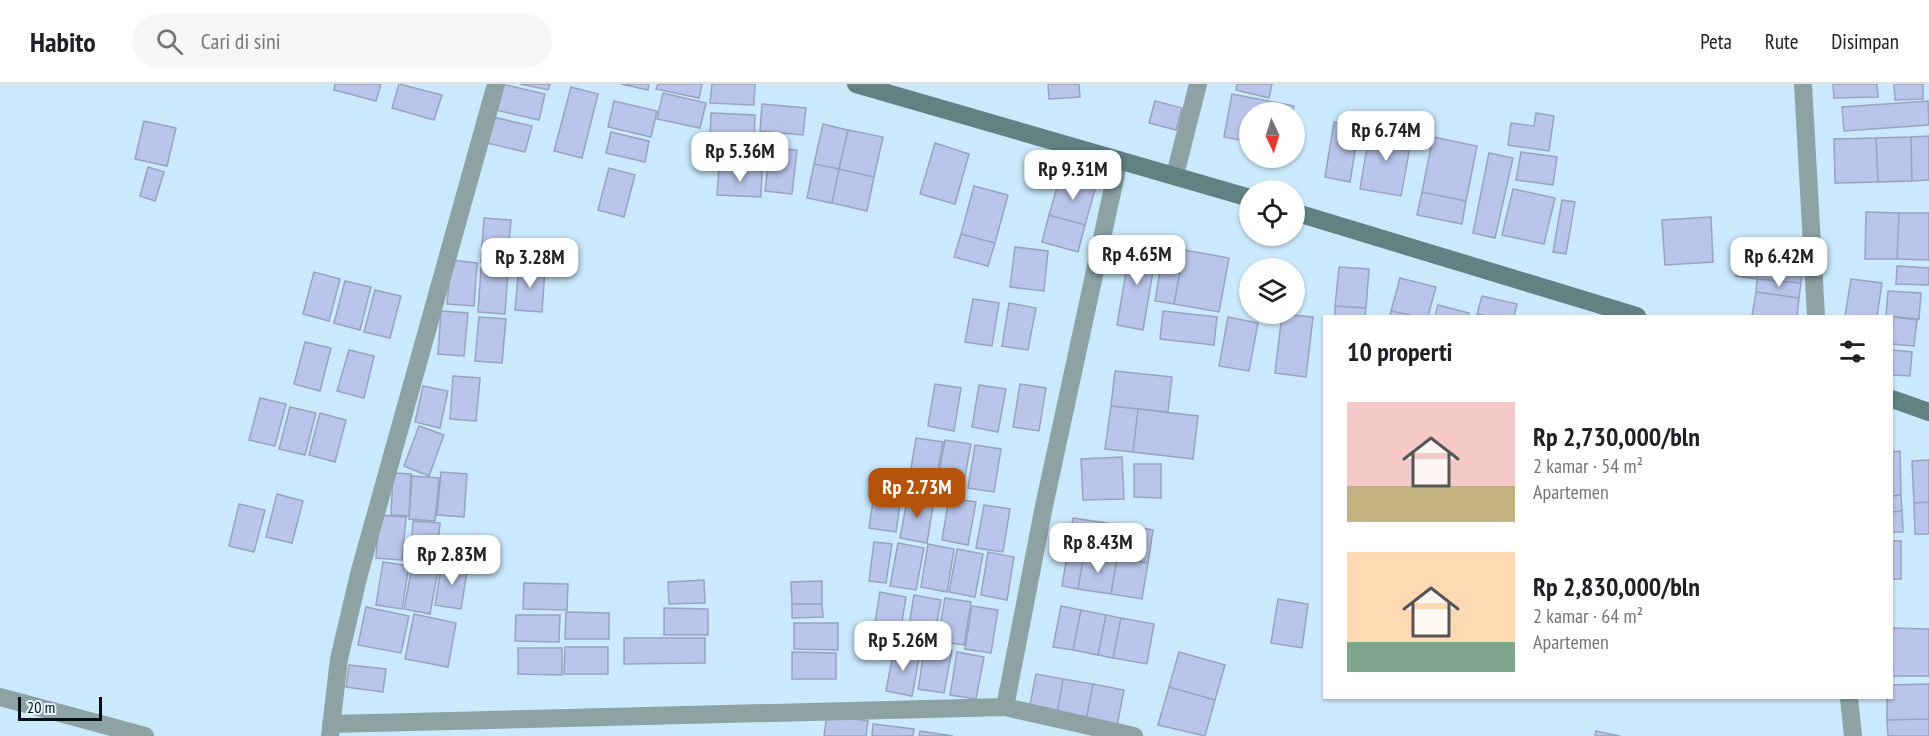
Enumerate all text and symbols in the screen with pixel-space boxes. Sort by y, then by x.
search box [132,14,552,68]
text: Habito [30,23,96,60]
icon: search [153,25,186,58]
text: Cari di sini [201,27,280,55]
text: Peta [1700,28,1732,55]
text: Rute [1765,28,1798,55]
text: Disimpan [1831,28,1899,55]
north arrow [1239,102,1305,168]
map controls [1239,102,1305,324]
pin: Rp 6.74M [1324,111,1448,162]
text: Rp 6.74M [1351,117,1421,143]
pin: Rp 5.36M [678,132,802,183]
text: Rp 5.36M [705,138,775,164]
pin: Rp 9.31M [1011,150,1135,201]
text: Rp 9.31M [1038,156,1108,182]
button: locate [1239,180,1305,246]
pin: Rp 4.65M [1075,235,1199,286]
pin: Rp 6.42M [1717,237,1841,288]
pin: Rp 3.28M [468,238,592,289]
text: Rp 4.65M [1102,241,1172,267]
text: Rp 6.42M [1744,243,1814,269]
text: Rp 3.28M [495,244,565,270]
button: layers [1239,258,1305,324]
text: 10 properti [1347,335,1452,368]
icon: filters [1836,335,1869,368]
text: Rp 2,730,000/bln [1533,420,1700,453]
icon: home [1395,426,1467,498]
text: 2 kamar · 54 m² [1533,453,1643,479]
pin: Rp 2.73M [855,468,979,519]
text: Rp 2.73M [882,474,952,500]
text: Apartemen [1533,479,1609,505]
pin: Rp 8.43M [1036,523,1160,574]
text: Rp 8.43M [1063,529,1133,555]
pin: Rp 2.83M [390,535,514,586]
text: Rp 2.83M [417,541,487,567]
text: Rp 2,830,000/bln [1533,570,1700,603]
icon: home [1395,576,1467,648]
text: 2 kamar · 64 m² [1533,603,1643,629]
pin: Rp 5.26M [841,621,965,672]
text: Rp 5.26M [868,627,938,653]
text: Apartemen [1533,629,1609,655]
scale bar [18,694,102,722]
text: 20 m [27,697,55,717]

